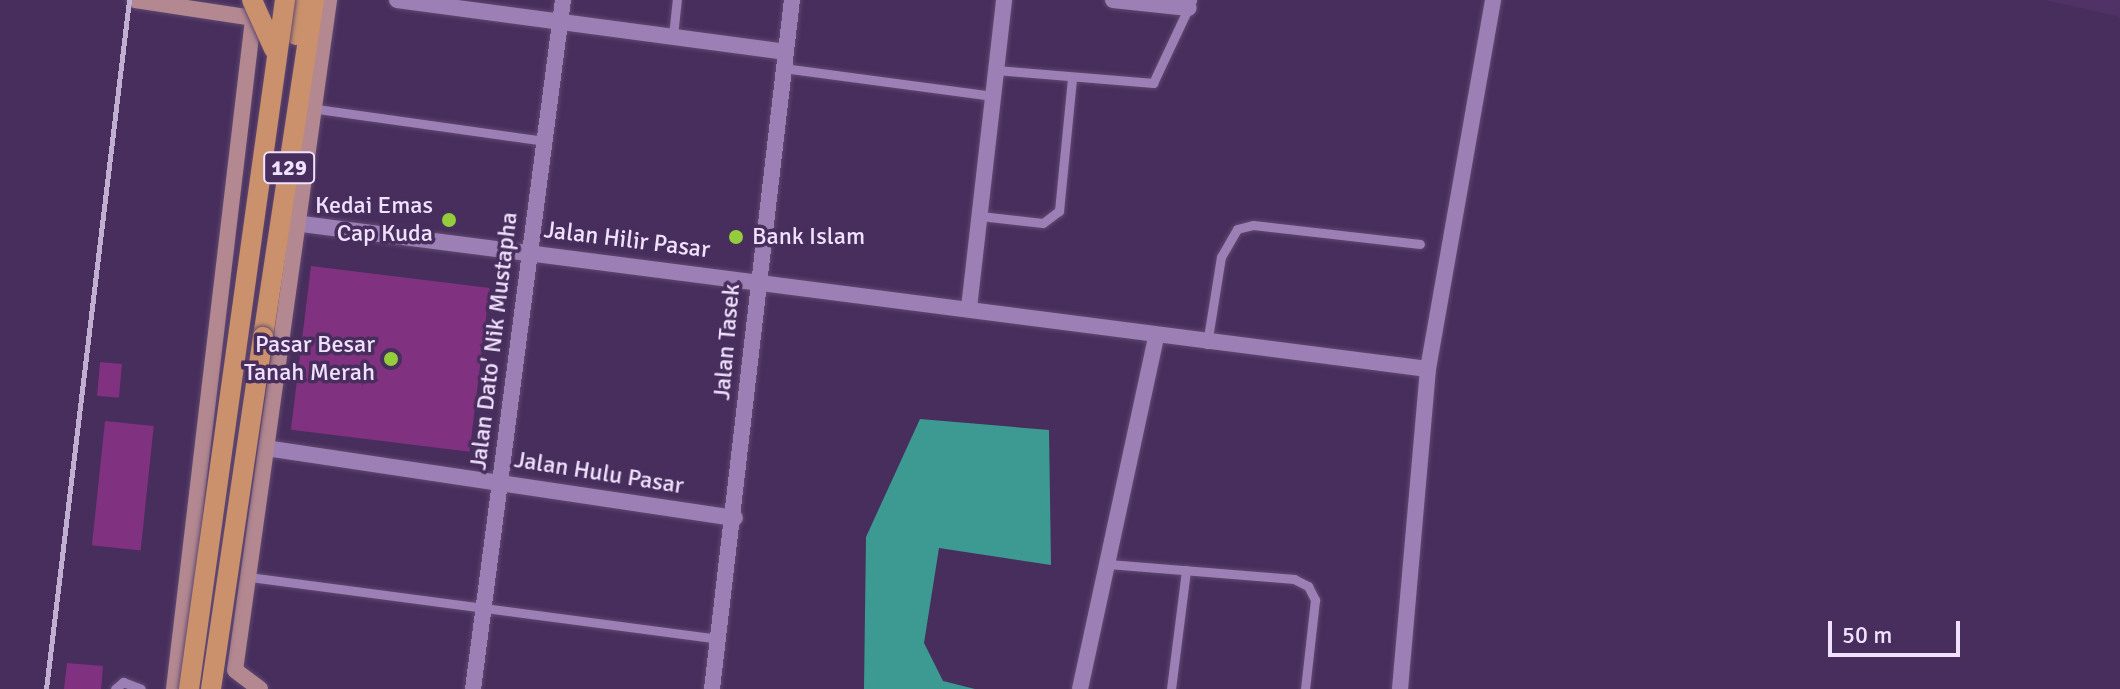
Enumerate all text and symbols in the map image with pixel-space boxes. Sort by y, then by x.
road number: 129 [263,150,315,186]
place label: Kedai Emas Cap Kuda [315,192,433,248]
street label: Jalan Dato' Nik Mustapha [464,210,524,472]
marker: Kedai Emas Cap Kuda [440,211,458,229]
street label: Jalan Hilir Pasar [542,216,712,264]
place label: Bank Islam [752,223,865,251]
marker: Bank Islam [727,228,745,246]
street label: Jalan Tasek [708,283,746,401]
place label: Pasar Besar Tanah Merah [244,331,375,387]
marker: Pasar Besar Tanah Merah [382,350,400,368]
street label: Jalan Hulu Pasar [512,445,686,501]
scale bar [1832,605,1964,655]
text: 50 m [1842,620,1892,650]

